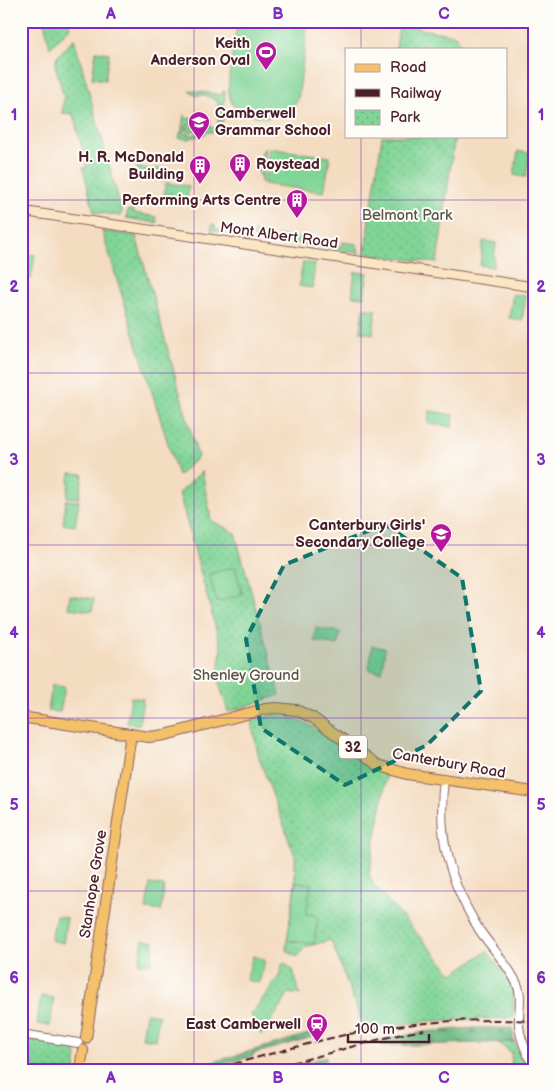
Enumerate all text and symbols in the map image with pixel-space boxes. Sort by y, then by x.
text: A [105,5,116,24]
text: B [272,5,284,24]
text: C [438,5,450,24]
place label: Keith Anderson Oval [150,34,250,70]
sports icon: Keith Anderson Oval [254,40,278,71]
legend [345,48,508,138]
text: Road [390,58,426,77]
text: Railway [390,84,441,103]
place label: Camberwell Grammar School [215,104,331,140]
text: 1 [11,106,17,125]
text: 1 [538,106,544,125]
text: Park [390,108,421,127]
school or university icon: Camberwell Grammar School [187,110,211,141]
place label: H. R. McDonald Building [78,148,184,184]
building icon: Roystead [228,152,252,183]
building icon: H. R. McDonald Building [188,154,212,185]
place label: Roystead [256,155,320,174]
building icon: Performing Arts Centre [285,188,309,219]
place label: Performing Arts Centre [122,191,281,210]
park label: Belmont Park [362,206,453,225]
street label: Mont Albert Road [219,218,339,253]
text: 2 [9,278,19,297]
text: 2 [536,278,546,297]
text: 3 [9,451,19,470]
text: 3 [536,451,546,470]
place label: Canterbury Girls' Secondary College [296,516,425,552]
school or university icon: Canterbury Girls' Secondary College [429,522,453,553]
text: 4 [9,624,19,643]
text: 4 [536,624,546,643]
park label: Shenley Ground [193,666,299,685]
road number: 32 [339,736,367,759]
street label: Canterbury Road [391,744,507,783]
text: 5 [9,796,19,815]
text: 5 [536,796,546,815]
street label: Stanhope Grove [76,828,111,940]
text: 6 [9,969,19,988]
text: 6 [536,969,546,988]
scale bar [348,1011,429,1043]
station icon: East Camberwell [305,1012,329,1043]
place label: East Camberwell [186,1015,301,1034]
text: 100 m [355,1020,395,1039]
text: A [105,1069,116,1088]
text: B [272,1069,284,1088]
text: C [438,1069,450,1088]

